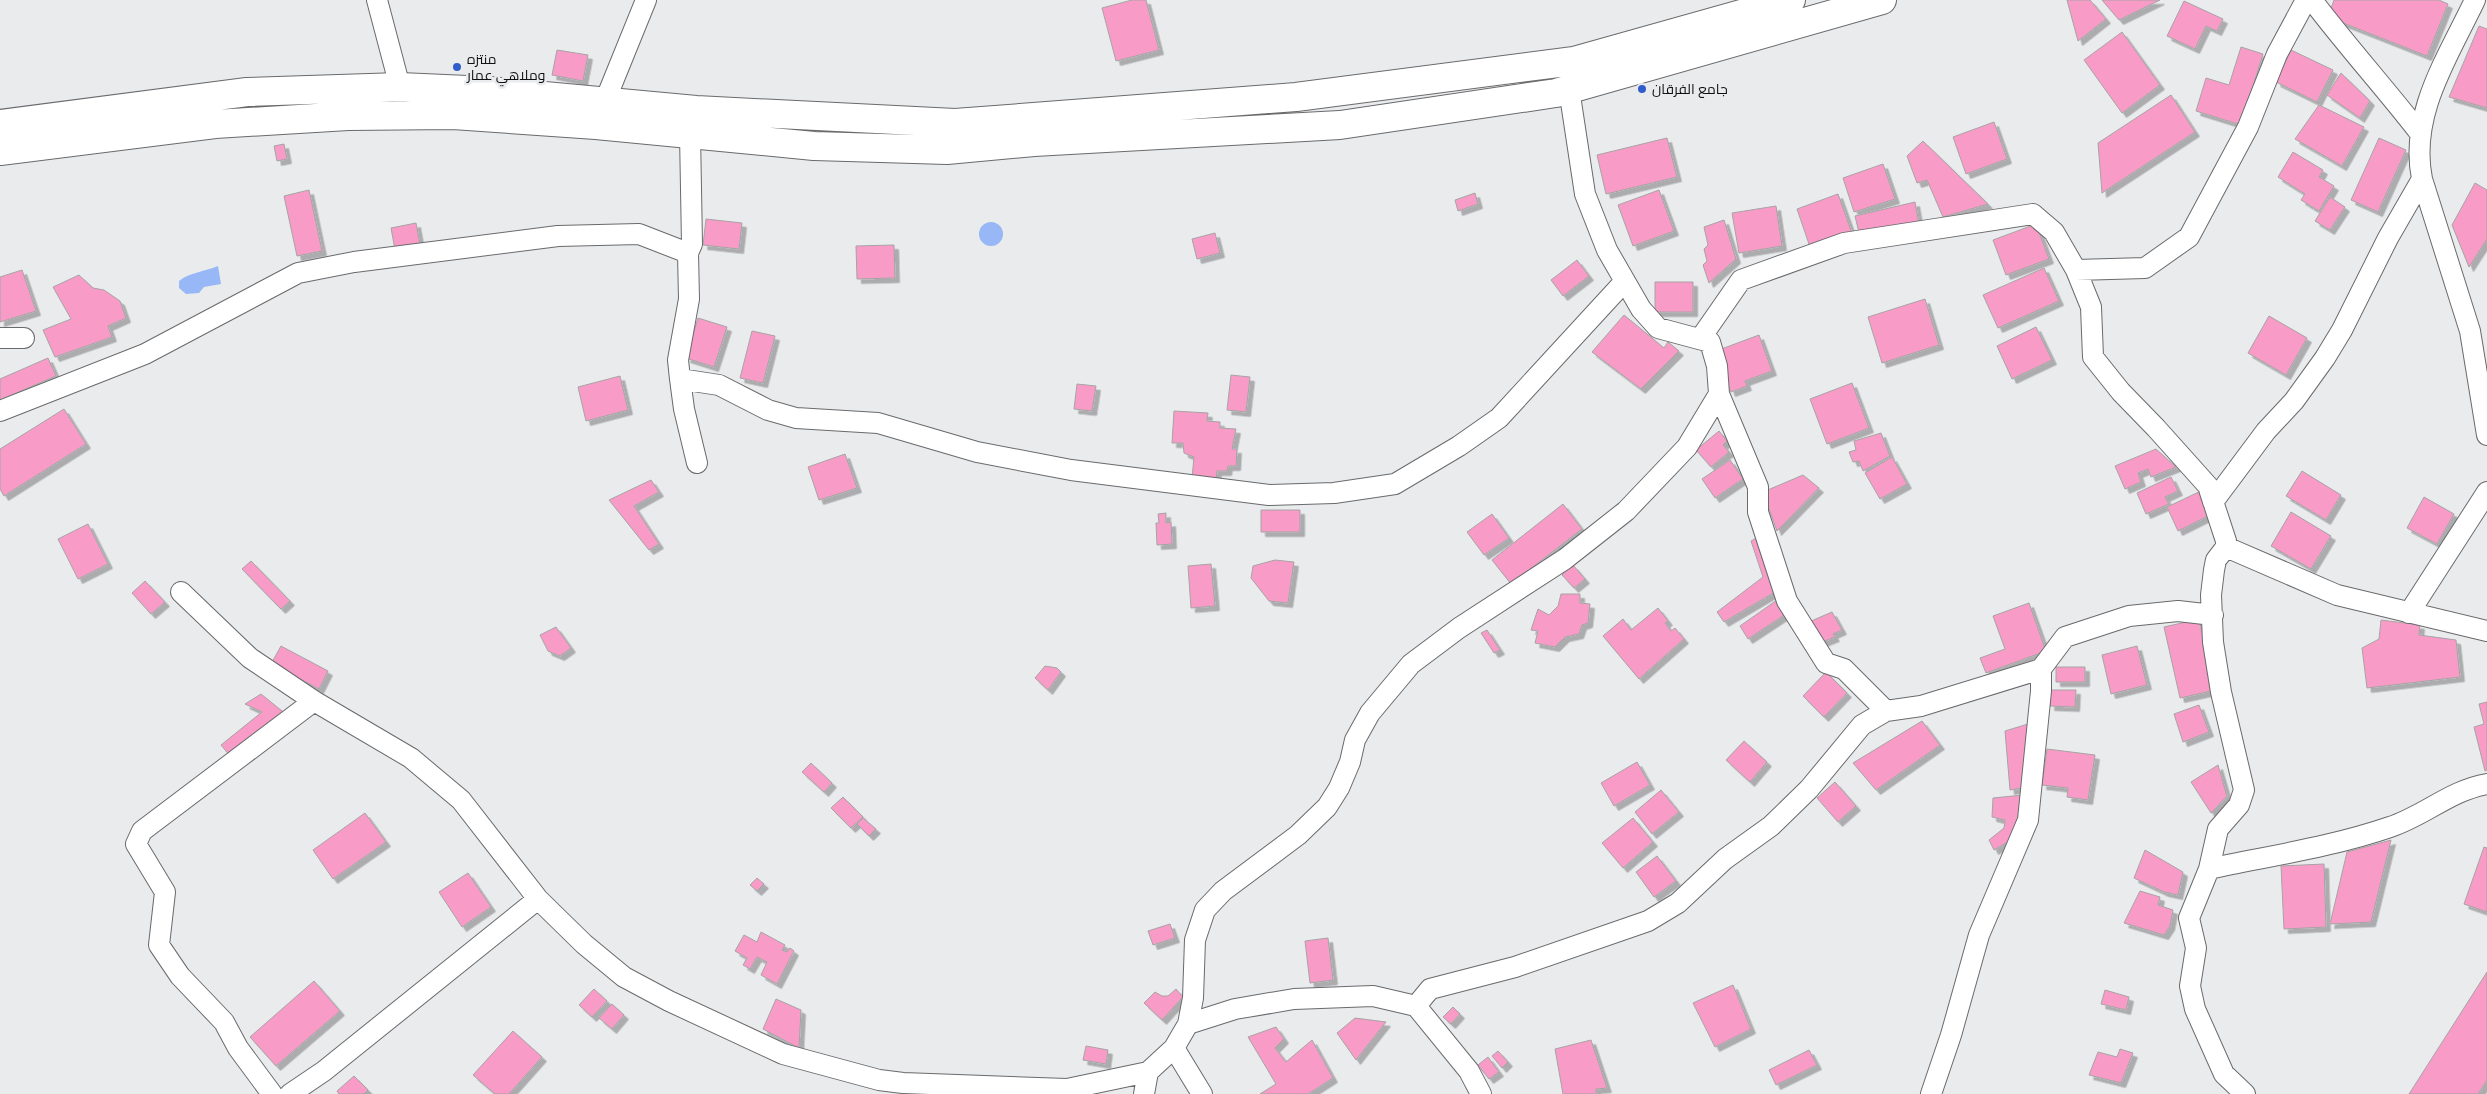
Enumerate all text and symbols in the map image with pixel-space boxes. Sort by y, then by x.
place label: منتزه وملاهي عمار [466,51,545,87]
marker: منتزه وملاهي عمار [451,61,463,73]
place label: جامع الفرقان [1652,81,1728,98]
marker: جامع الفرقان [1636,83,1648,95]

